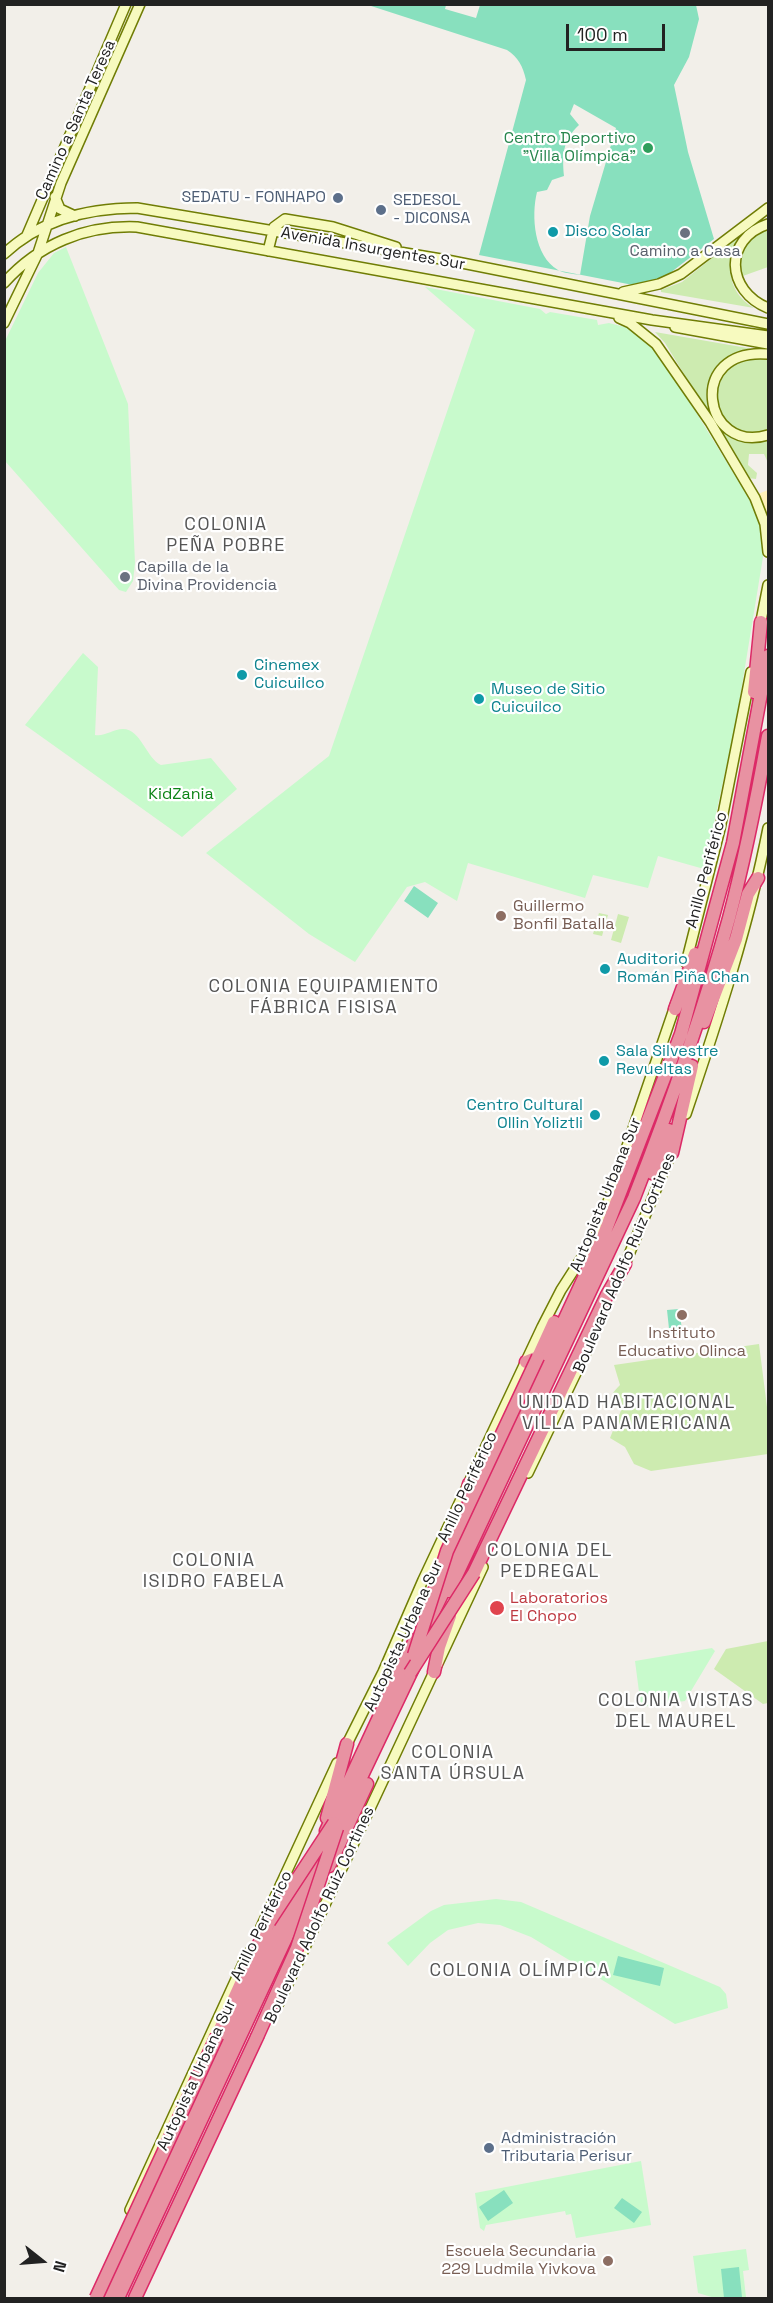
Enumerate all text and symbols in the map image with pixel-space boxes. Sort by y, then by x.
scale bar [569,12,668,50]
text: 100 m [577,23,628,46]
street label: Camino a Santa Teresa [32,37,120,203]
place label: Centro Deportivo "Villa Olímpica" [504,129,636,167]
marker: Centro Deportivo "Villa Olímpica" [641,141,655,155]
place label: SEDATU - FONHAPO [182,188,326,208]
marker: SEDATU - FONHAPO [331,191,345,205]
place label: SEDESOL - DICONSA [393,191,470,229]
marker: SEDESOL - DICONSA [374,203,388,217]
place label: Disco Solar [565,222,650,242]
street label: Avenida Insurgentes Sur [279,223,467,275]
marker: Disco Solar [546,225,560,239]
marker: Camino a Casa [678,226,692,240]
place label: Camino a Casa [629,242,741,262]
district label: COLONIA PEÑA POBRE [166,514,286,556]
place label: Capilla de la Divina Providencia [137,558,277,596]
marker: Capilla de la Divina Providencia [118,570,132,584]
place label: Cinemex Cuicuilco [254,656,325,694]
marker: Cinemex Cuicuilco [235,668,249,682]
place label: Museo de Sitio Cuicuilco [491,680,605,718]
marker: Museo de Sitio Cuicuilco [472,692,486,706]
park label: KidZania [148,785,214,805]
street label: Anillo Periférico [682,810,732,930]
place label: Guillermo Bonfil Batalla [513,897,615,935]
marker: Guillermo Bonfil Batalla [494,909,508,923]
place label: Auditorio Román Piña Chan [617,950,750,988]
marker: Auditorio Román Piña Chan [598,962,612,976]
district label: COLONIA EQUIPAMIENTO FÁBRICA FISISA [208,976,440,1018]
place label: Sala Silvestre Revueltas [616,1042,718,1080]
marker: Sala Silvestre Revueltas [597,1054,611,1068]
place label: Centro Cultural Ollin Yoliztli [467,1096,583,1134]
marker: Centro Cultural Ollin Yoliztli [588,1108,602,1122]
street label: Autopista Urbana Sur [566,1115,646,1275]
street label: Boulevard Adolfo Ruiz Cortines [570,1150,680,1376]
marker: Instituto Educativo Olinca [675,1308,689,1322]
place label: Instituto Educativo Olinca [618,1324,746,1362]
district label: UNIDAD HABITACIONAL VILLA PANAMERICANA [518,1392,736,1434]
street label: Anillo Periférico [434,1429,502,1545]
district label: COLONIA DEL PEDREGAL [487,1540,613,1582]
district label: COLONIA ISIDRO FABELA [143,1550,285,1592]
street label: Autopista Urbana Sur [360,1557,448,1715]
place label: Laboratorios El Chopo [510,1589,608,1627]
marker: Laboratorios El Chopo [488,1599,506,1617]
district label: COLONIA VISTAS DEL MAUREL [598,1690,754,1732]
district label: COLONIA SANTA ÚRSULA [380,1742,526,1784]
street label: Boulevard Adolfo Ruiz Cortines [261,1803,379,2027]
street label: Anillo Periférico [227,1868,297,1984]
district label: COLONIA OLÍMPICA [429,1960,611,1982]
street label: Autopista Urbana Sur [153,1996,241,2154]
place label: Administración Tributaria Perisur [501,2129,632,2167]
marker: Administración Tributaria Perisur [482,2141,496,2155]
north arrow [12,2231,72,2291]
place label: Escuela Secundaria 229 Ludmila Yivkova [442,2242,596,2280]
marker: Escuela Secundaria 229 Ludmila Yivkova [601,2254,615,2268]
text: N [48,2258,71,2275]

